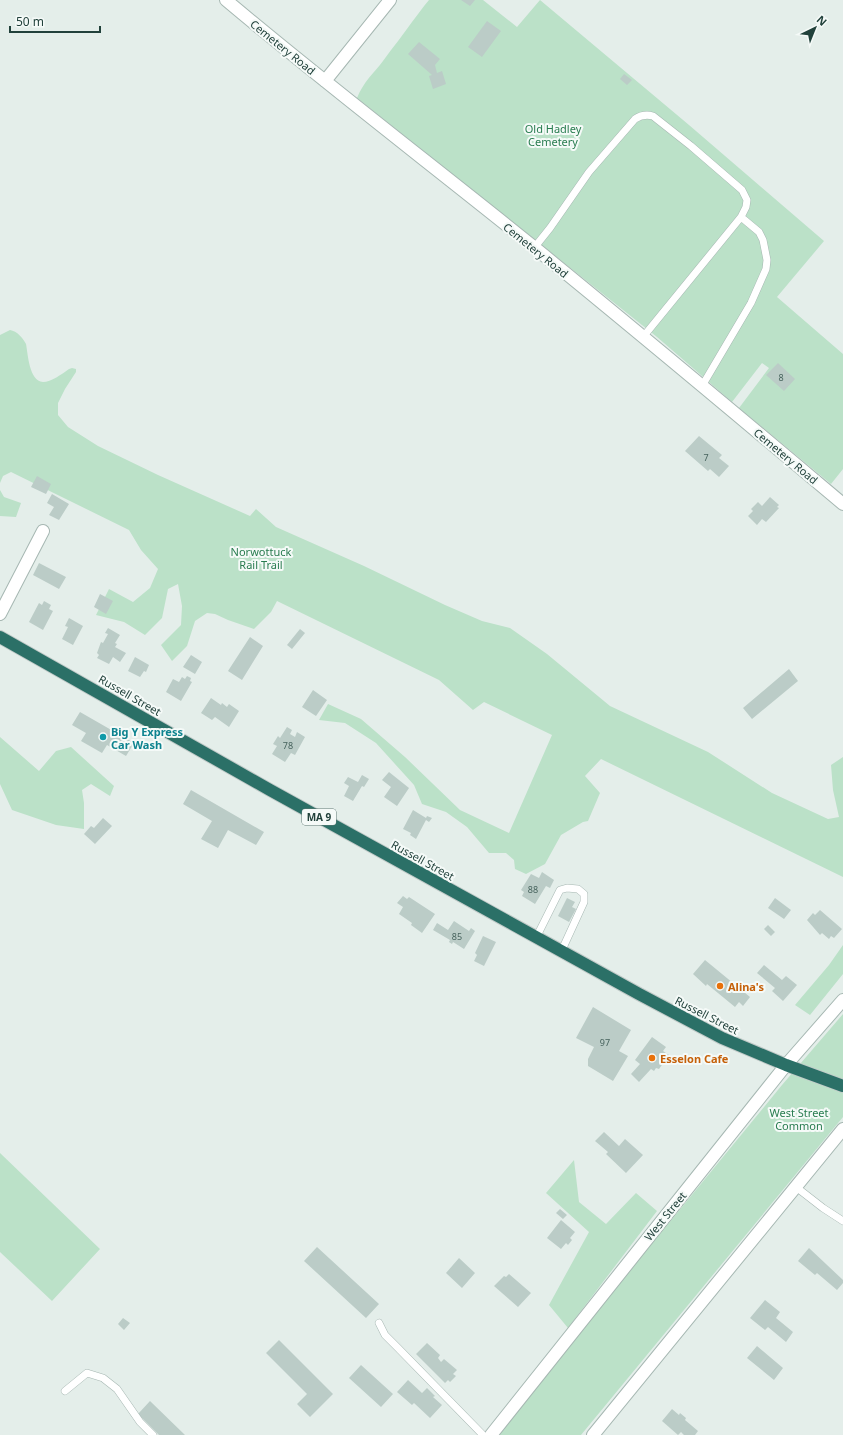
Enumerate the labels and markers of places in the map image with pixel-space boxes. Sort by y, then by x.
place label: Big Y Express Car Wash [111,724,183,752]
marker: Big Y Express Car Wash [98,732,108,742]
place label: Alina's [728,979,764,994]
marker: Alina's [715,981,725,991]
place label: Esselon Cafe [660,1051,729,1066]
marker: Esselon Cafe [647,1053,657,1063]

